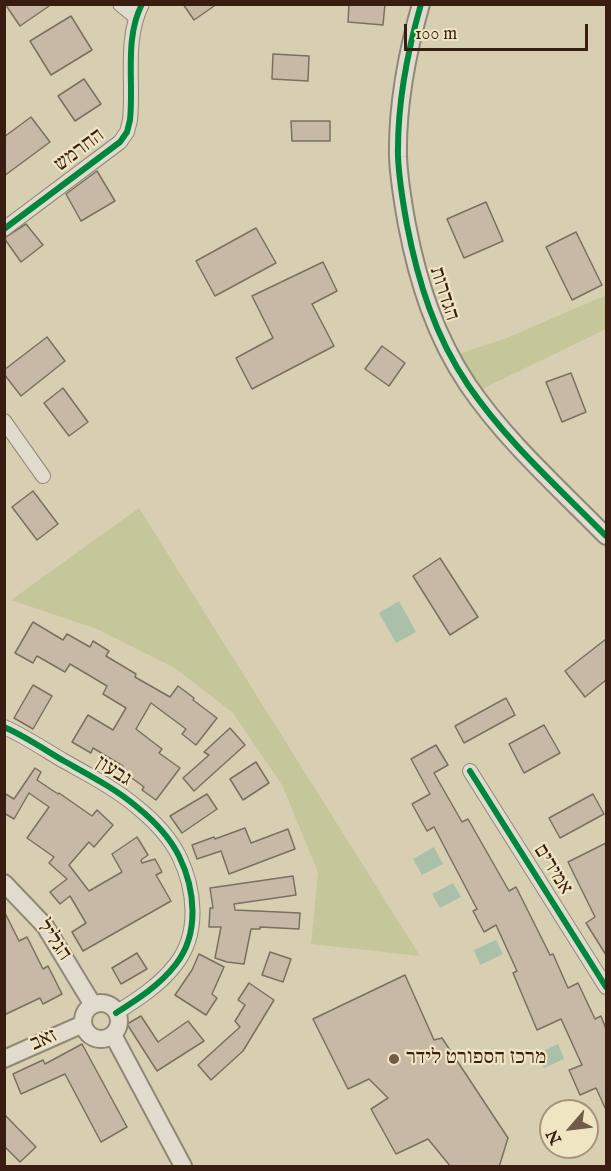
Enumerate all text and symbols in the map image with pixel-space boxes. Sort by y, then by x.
scale bar [407,12,592,50]
text: 100 m [415,23,457,46]
street label: החרמש [50,124,110,178]
street label: הגדרות [423,264,463,324]
street label: גבעון [90,751,136,793]
street label: אמירים [527,840,577,900]
street label: הגליל [30,916,76,966]
street label: זאב [27,1024,61,1058]
place label: מרכז הספורט לידר [406,1046,546,1072]
marker: מרכז הספורט לידר [387,1052,401,1066]
north arrow [539,1099,599,1159]
text: N [543,1126,567,1147]

